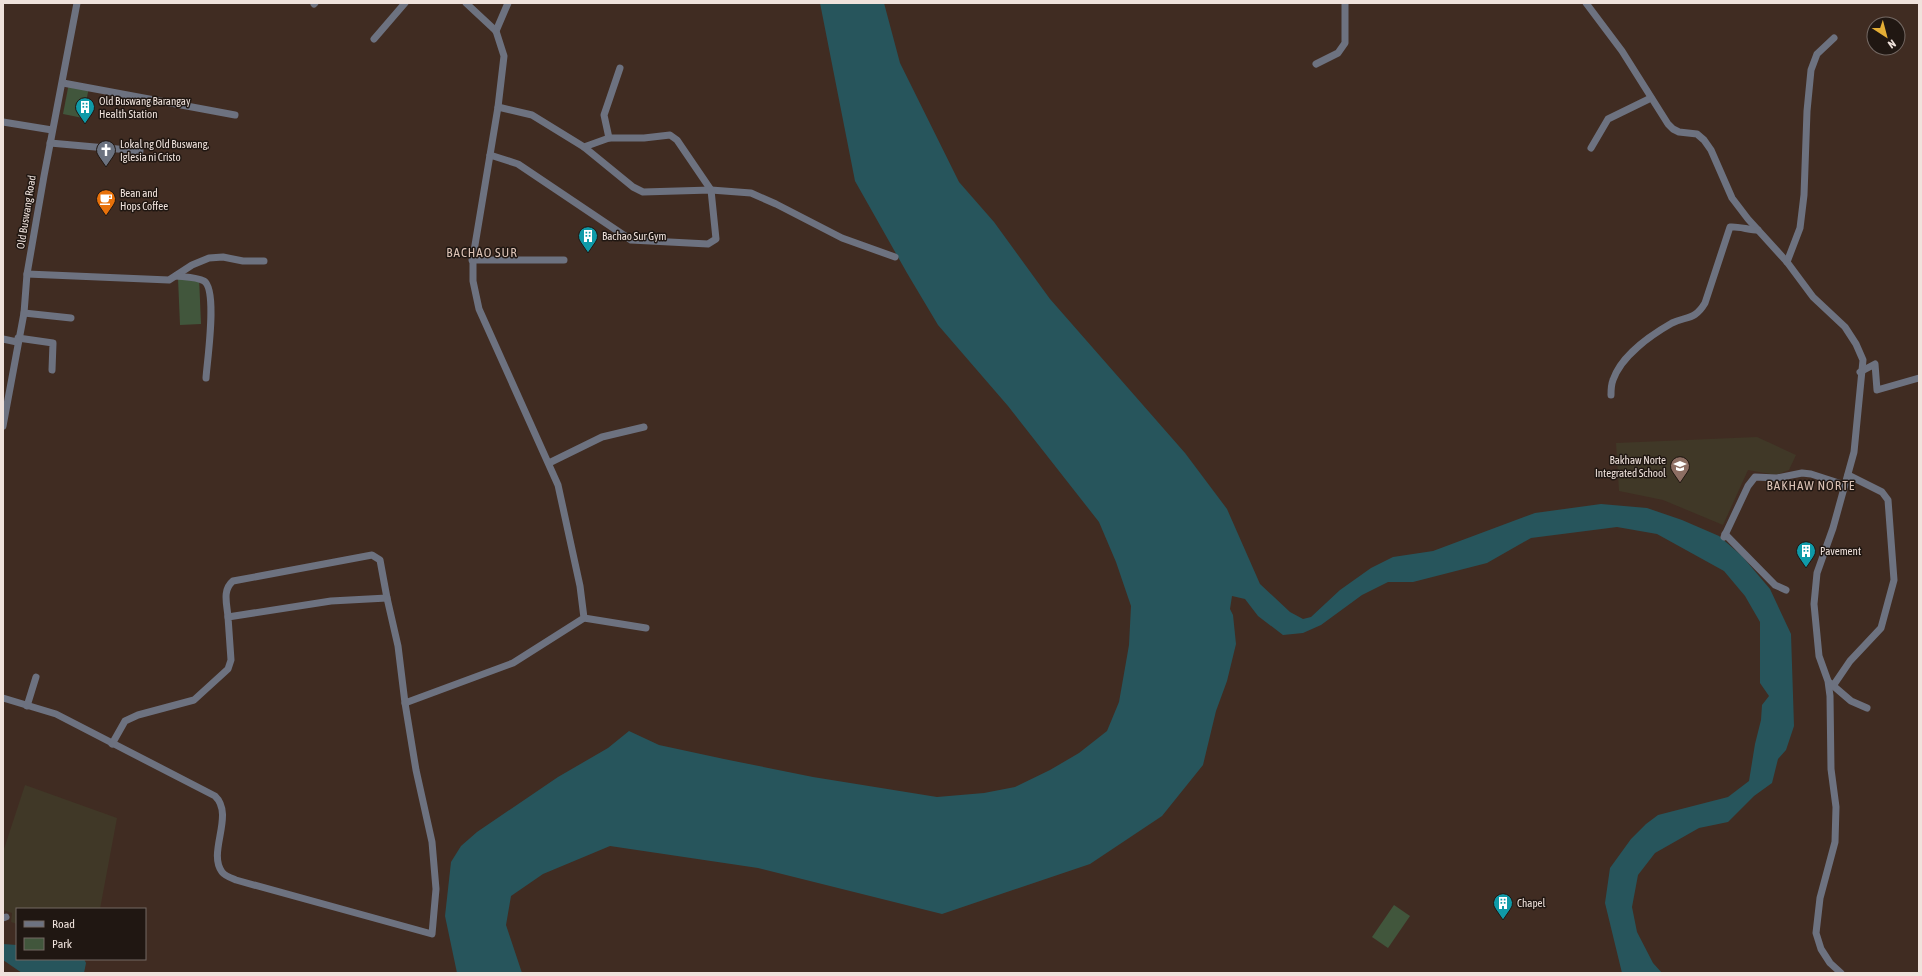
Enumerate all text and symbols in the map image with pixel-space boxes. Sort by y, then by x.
north arrow [1866,16,1906,56]
text: N [1886,37,1898,51]
place label: Old Buswang Barangay Health Station [99,95,191,120]
building icon: Old Buswang Barangay Health Station [74,96,96,124]
place label: Lokal ng Old Buswang, Iglesia ni Cristo [120,138,209,163]
church icon: Lokal ng Old Buswang, Iglesia ni Cristo [95,139,117,167]
street label: Old Buswang Road [14,174,38,250]
place label: Bean and Hops Coffee [120,187,168,212]
cafe icon: Bean and Hops Coffee [95,188,117,216]
building icon: Bachao Sur Gym [577,225,599,253]
place label: Bachao Sur Gym [602,230,667,242]
district label: BACHAO SUR [446,245,518,260]
place label: Bakhaw Norte Integrated School [1595,454,1666,479]
school or university icon: Bakhaw Norte Integrated School [1669,455,1691,483]
district label: BAKHAW NORTE [1767,478,1855,493]
building icon: Pavement [1795,540,1817,568]
place label: Pavement [1820,545,1861,557]
building icon: Chapel [1492,892,1514,920]
place label: Chapel [1517,897,1546,909]
legend [16,908,146,960]
text: Road [52,917,75,931]
text: Park [52,937,73,951]

